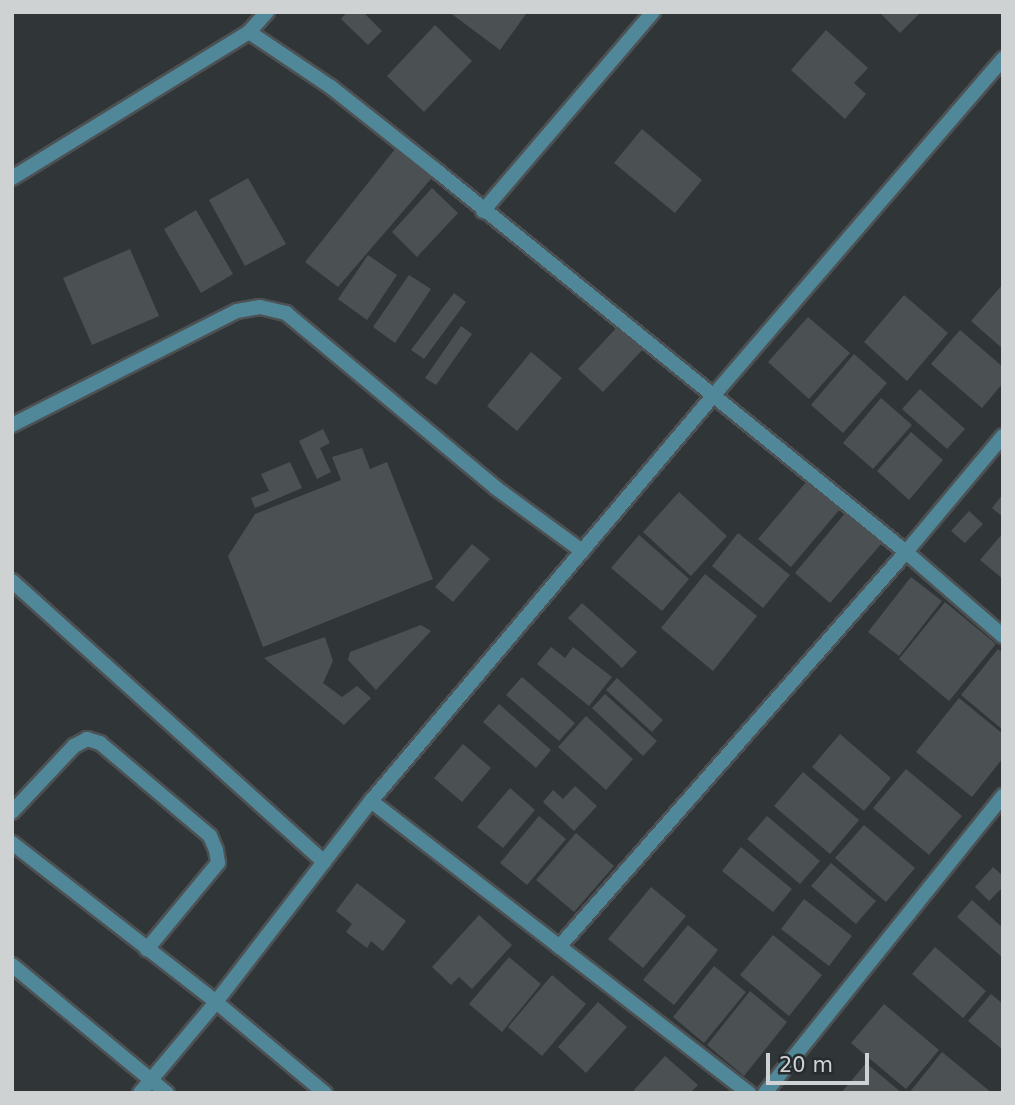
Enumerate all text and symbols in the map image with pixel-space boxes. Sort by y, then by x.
scale bar [770,1038,873,1082]
text: 20 m [779,1053,833,1077]

